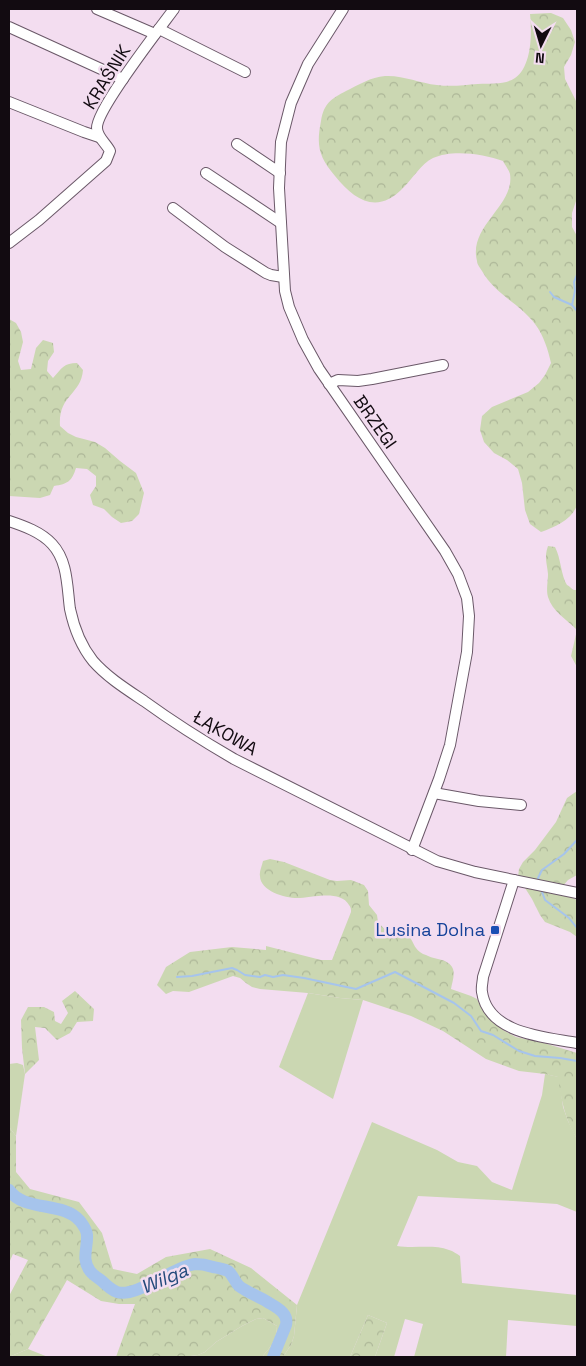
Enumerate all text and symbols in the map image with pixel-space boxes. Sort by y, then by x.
north arrow [516,20,566,70]
street label: KRAŚNIK [78,40,135,113]
text: N [534,49,545,67]
street label: BRZEGI [349,391,402,453]
street label: ŁĄKOWA [189,705,262,760]
place label: Lusina Dolna [375,918,485,941]
marker: Lusina Dolna [489,924,501,936]
water label: Wilga [137,1257,192,1300]

